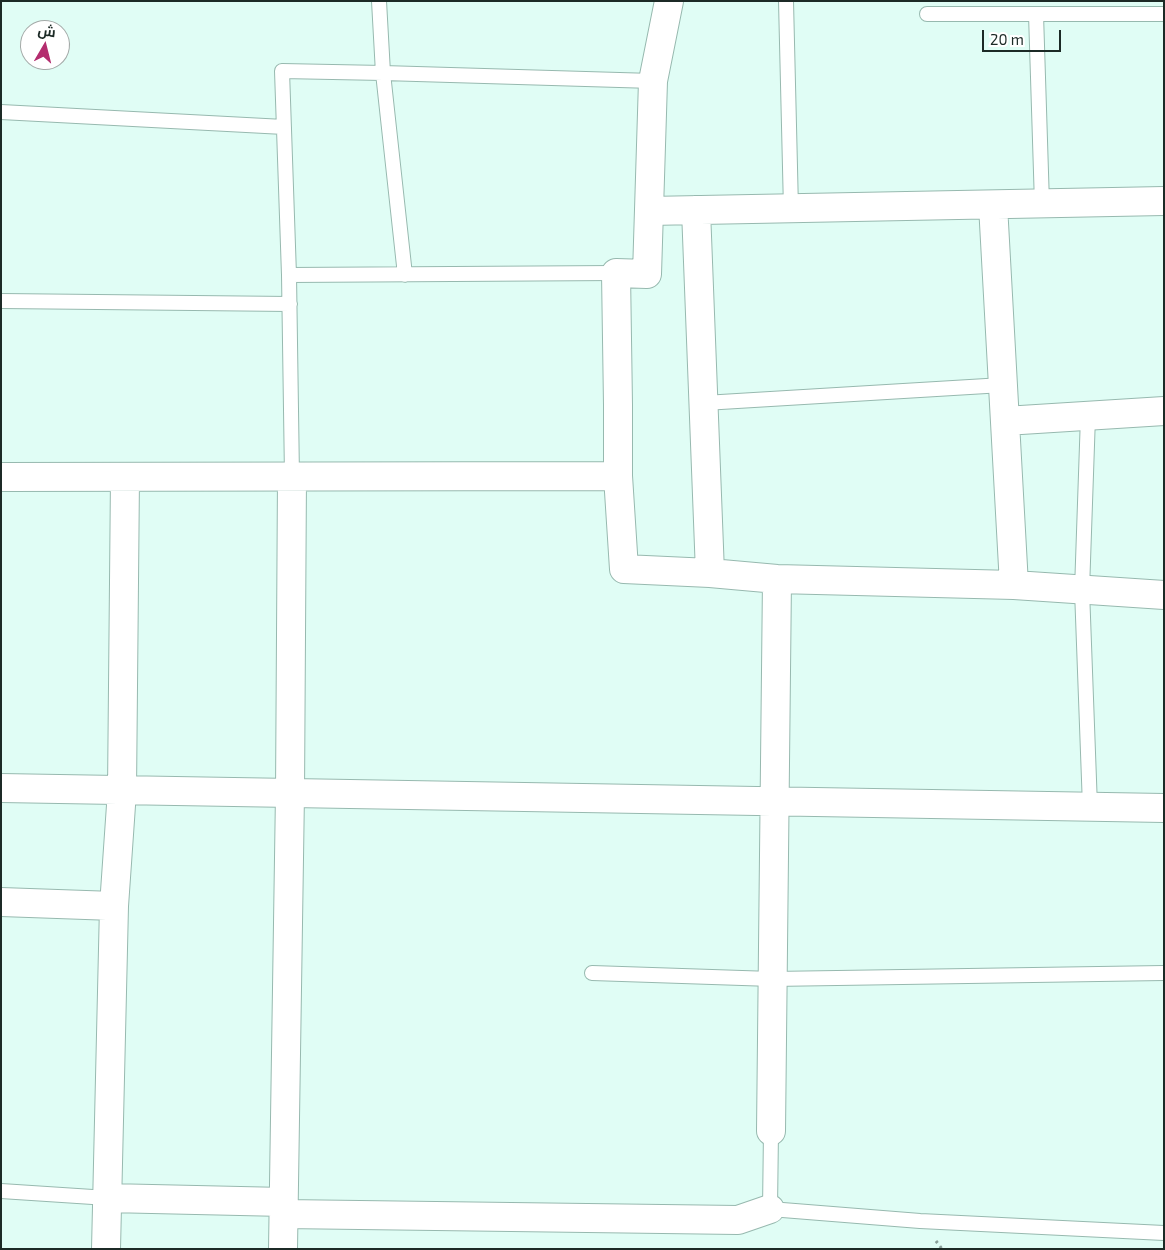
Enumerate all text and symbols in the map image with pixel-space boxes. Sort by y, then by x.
north arrow [20,20,70,70]
scale bar [985,20,1064,52]
text: ش [37,21,57,40]
text: 20 m [990,30,1024,48]

